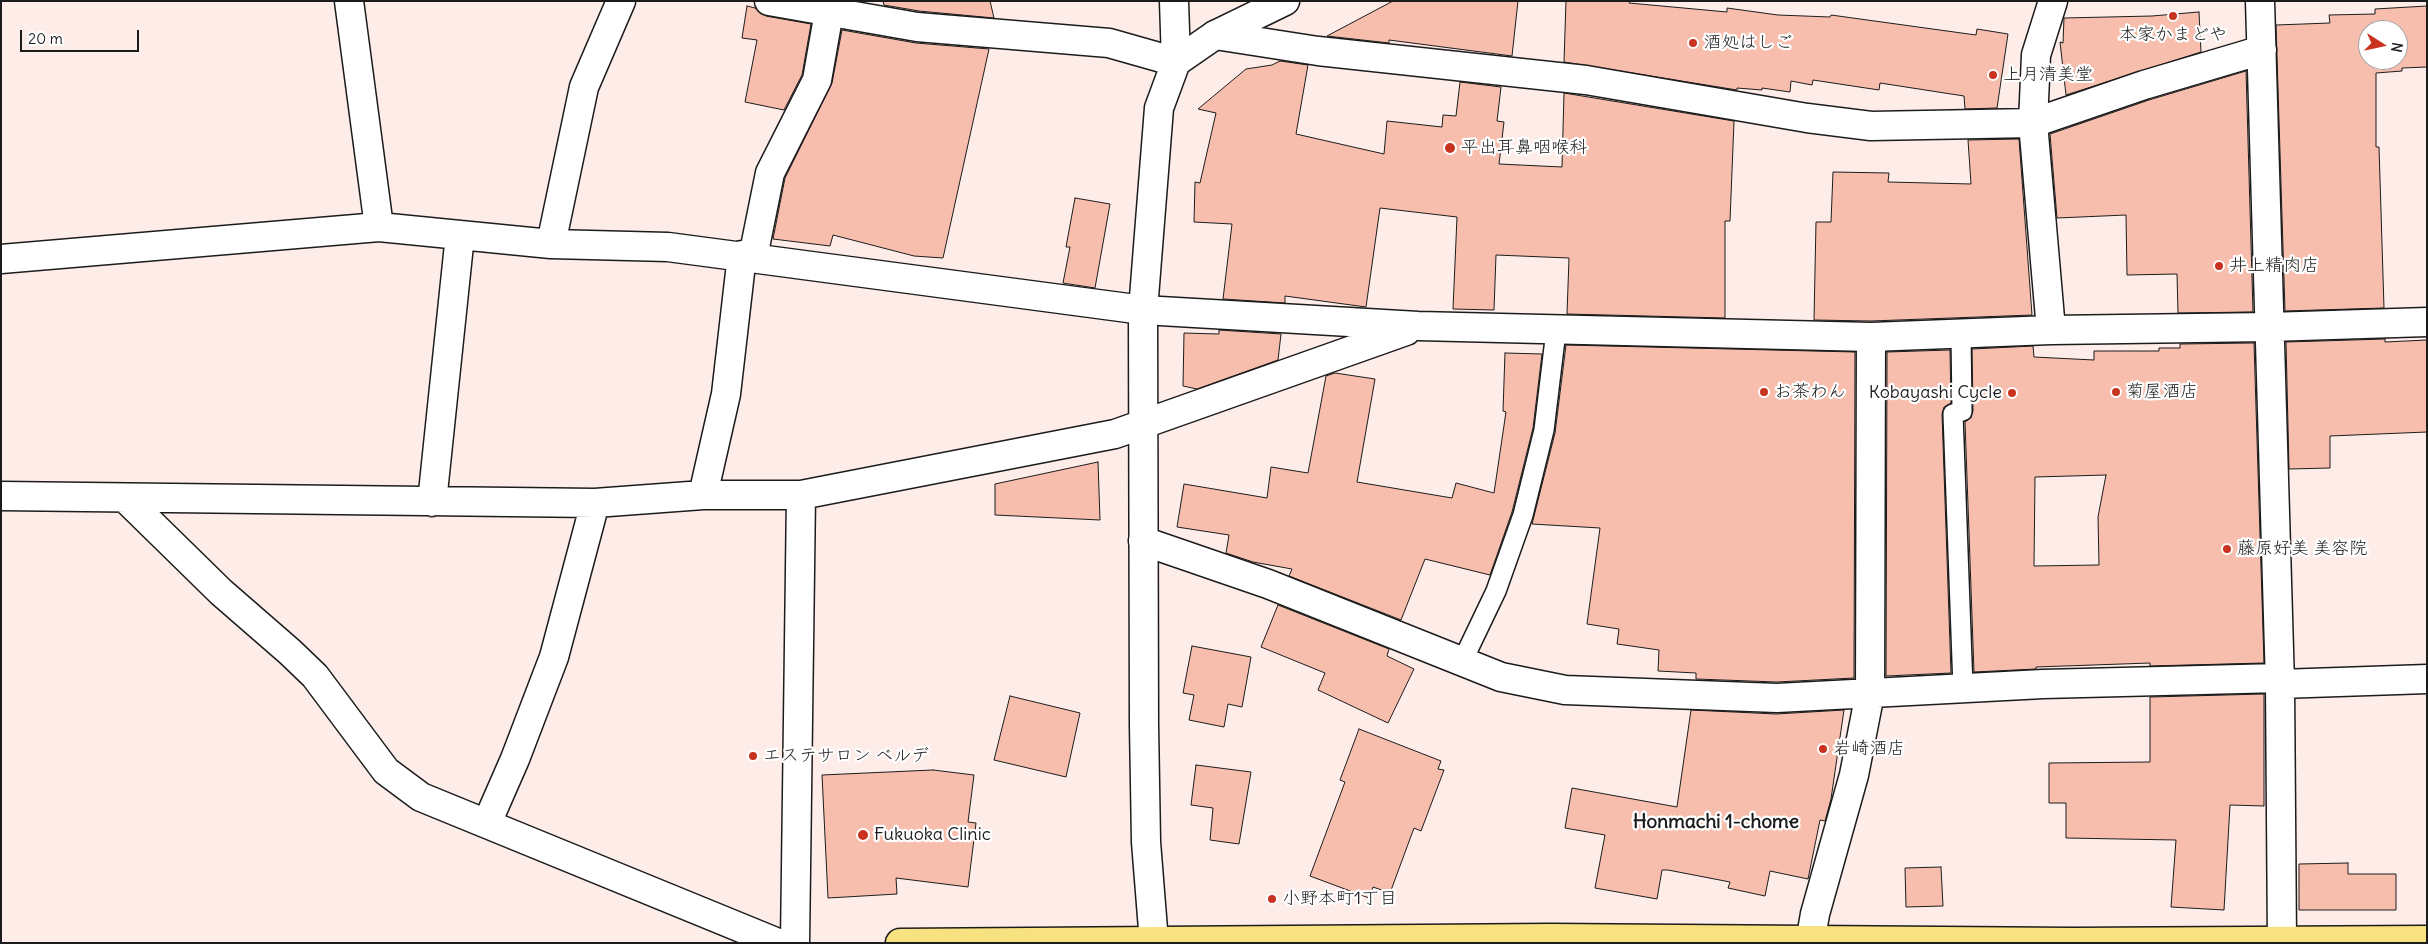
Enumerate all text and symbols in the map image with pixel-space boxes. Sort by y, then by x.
marker: 本家かまどや [2167,10,2179,22]
scale bar [22,20,141,52]
north arrow [2358,20,2408,70]
place label: 本家かまどや [2119,24,2227,46]
text: 20 m [28,29,63,48]
place label: 酒処はしご [1703,32,1793,54]
marker: 酒処はしご [1687,37,1699,49]
text: N [2387,41,2406,54]
place label: 上月清美堂 [2003,64,2093,86]
marker: 上月清美堂 [1987,69,1999,81]
place label: 平出耳鼻咽喉科 [1461,137,1587,159]
marker: 平出耳鼻咽喉科 [1443,141,1457,155]
place label: 井上精肉店 [2229,255,2319,277]
marker: 井上精肉店 [2213,260,2225,272]
place label: お茶わん [1774,381,1846,403]
place label: 菊屋酒店 [2126,381,2198,403]
place label: Kobayashi Cycle [1869,382,2002,404]
marker: お茶わん [1758,386,1770,398]
marker: 菊屋酒店 [2110,386,2122,398]
marker: Kobayashi Cycle [2006,387,2018,399]
place label: 藤原好美 美容院 [2237,538,2367,560]
marker: 藤原好美 美容院 [2221,543,2233,555]
place label: 岩崎酒店 [1833,738,1905,760]
marker: 岩崎酒店 [1817,743,1829,755]
place label: エステサロン ベルデ [763,745,929,767]
marker: エステサロン ベルデ [747,750,759,762]
district label: Honmachi 1-chome [1633,812,1799,834]
place label: Fukuoka Clinic [874,824,991,846]
marker: Fukuoka Clinic [856,828,870,842]
place label: 小野本町1丁目 [1282,888,1397,910]
marker: 小野本町1丁目 [1266,893,1278,905]

